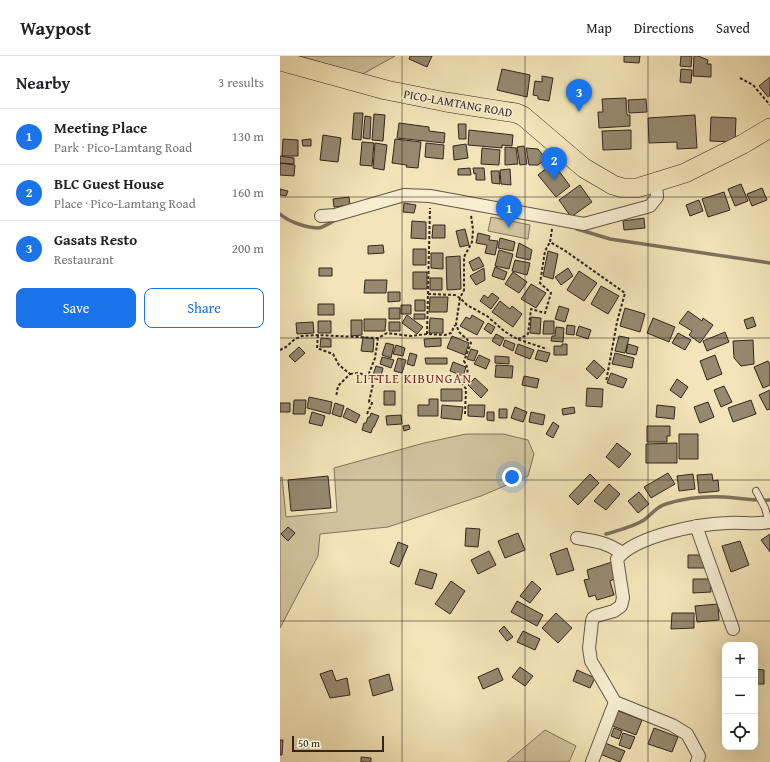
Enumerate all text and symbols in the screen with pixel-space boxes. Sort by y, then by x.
text: Waypost [20,14,91,42]
text: Map [586,18,612,38]
text: Directions [634,18,694,38]
text: Saved [716,18,750,38]
text: Nearby [16,70,70,95]
text: 3 results [218,73,264,92]
pin: 3 [566,79,592,112]
street label: PICO-LAMTANG ROAD [402,85,514,121]
text: Meeting Place [54,117,147,138]
text: 1 [26,127,32,146]
text: 130 m [232,127,264,146]
text: Park · Pico-Lamtang Road [54,138,192,157]
pin: 2 [541,147,567,180]
text: BLC Guest House [54,173,164,194]
text: 2 [26,183,32,202]
text: 160 m [232,183,264,202]
text: Place · Pico-Lamtang Road [54,194,196,213]
pin: 1 [496,195,522,228]
text: Gasats Resto [54,229,137,250]
text: 3 [26,239,32,258]
text: 200 m [232,239,264,258]
text: Restaurant [54,250,114,269]
button: Save [16,288,136,328]
button: Share [144,288,264,328]
district label: LITTLE KIBUNGAN [356,369,472,388]
your location [502,467,522,487]
map controls [722,642,758,750]
button: + [722,642,758,678]
button: − [722,678,758,714]
button: locate [722,714,758,750]
scale bar [292,734,384,753]
text: 50 m [298,735,320,751]

